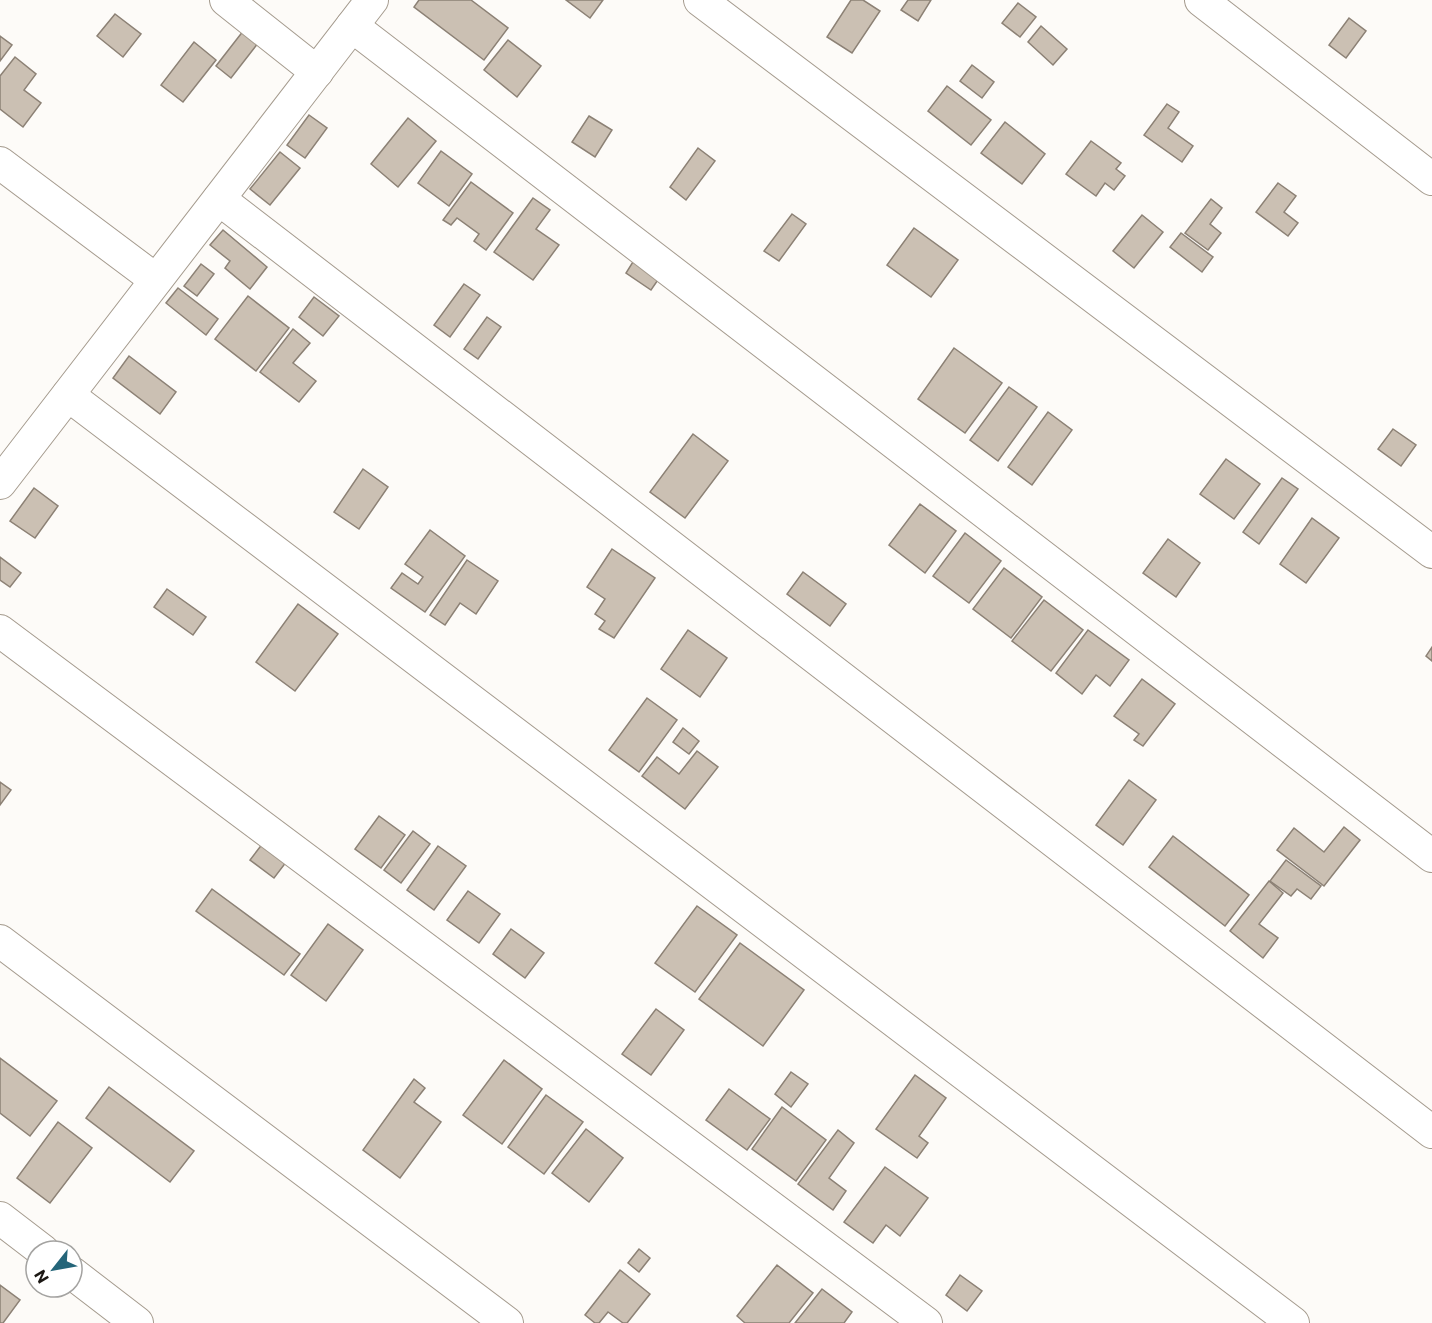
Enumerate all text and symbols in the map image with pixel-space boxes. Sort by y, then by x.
north arrow [24,1239,84,1299]
text: N [29,1267,52,1287]

